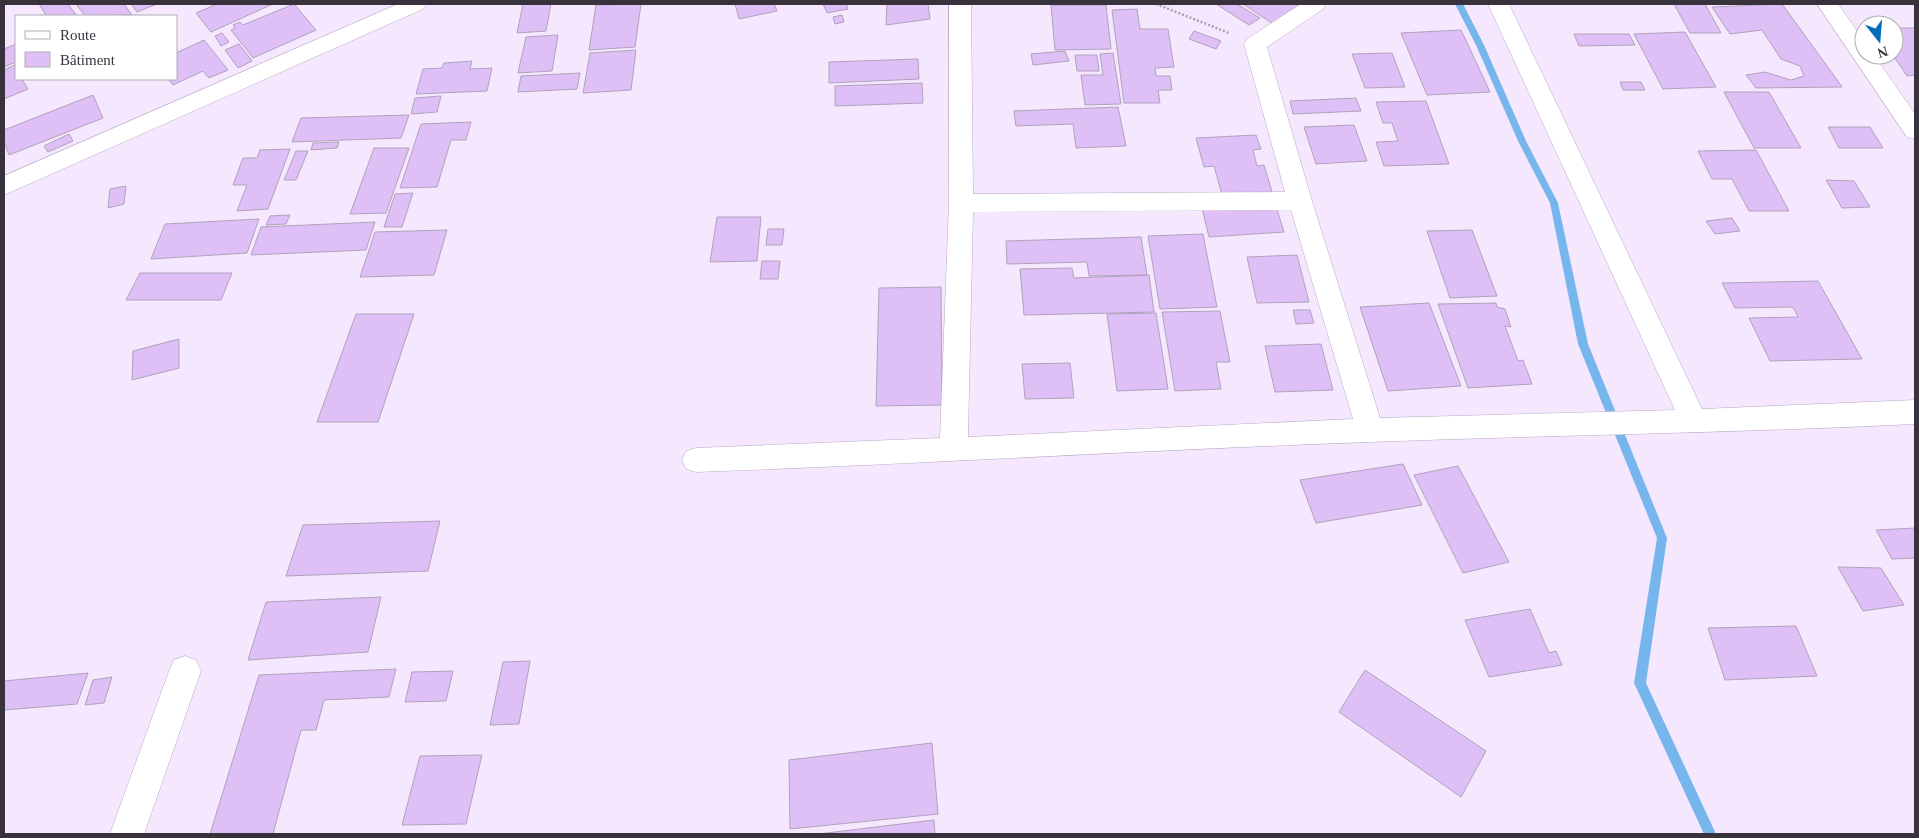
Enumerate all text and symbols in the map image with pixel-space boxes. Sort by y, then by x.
legend [15,15,178,80]
north arrow [1854,15,1904,65]
text: Route [60,27,96,43]
text: N [1876,43,1890,61]
text: Bâtiment [60,52,116,68]

